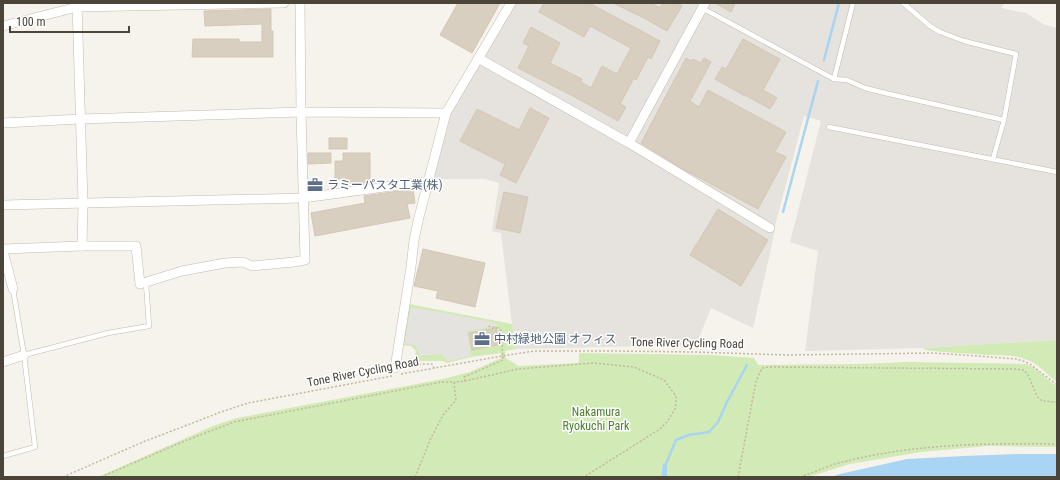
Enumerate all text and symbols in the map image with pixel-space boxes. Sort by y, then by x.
scale bar [10,8,129,34]
text: 100 m [16,15,46,29]
office icon: ラミーパスタ工業(株) [306,176,324,194]
place label: ラミーパスタ工業(株) [327,178,442,192]
office icon: 中村緑地公園 オフィス [473,330,491,348]
place label: 中村緑地公園 オフィス [494,332,617,346]
street label: Tone River Cycling Road [630,335,744,351]
street label: Tone River Cycling Road [306,354,420,390]
park label: Nakamura Ryokuchi Park [563,405,630,433]

